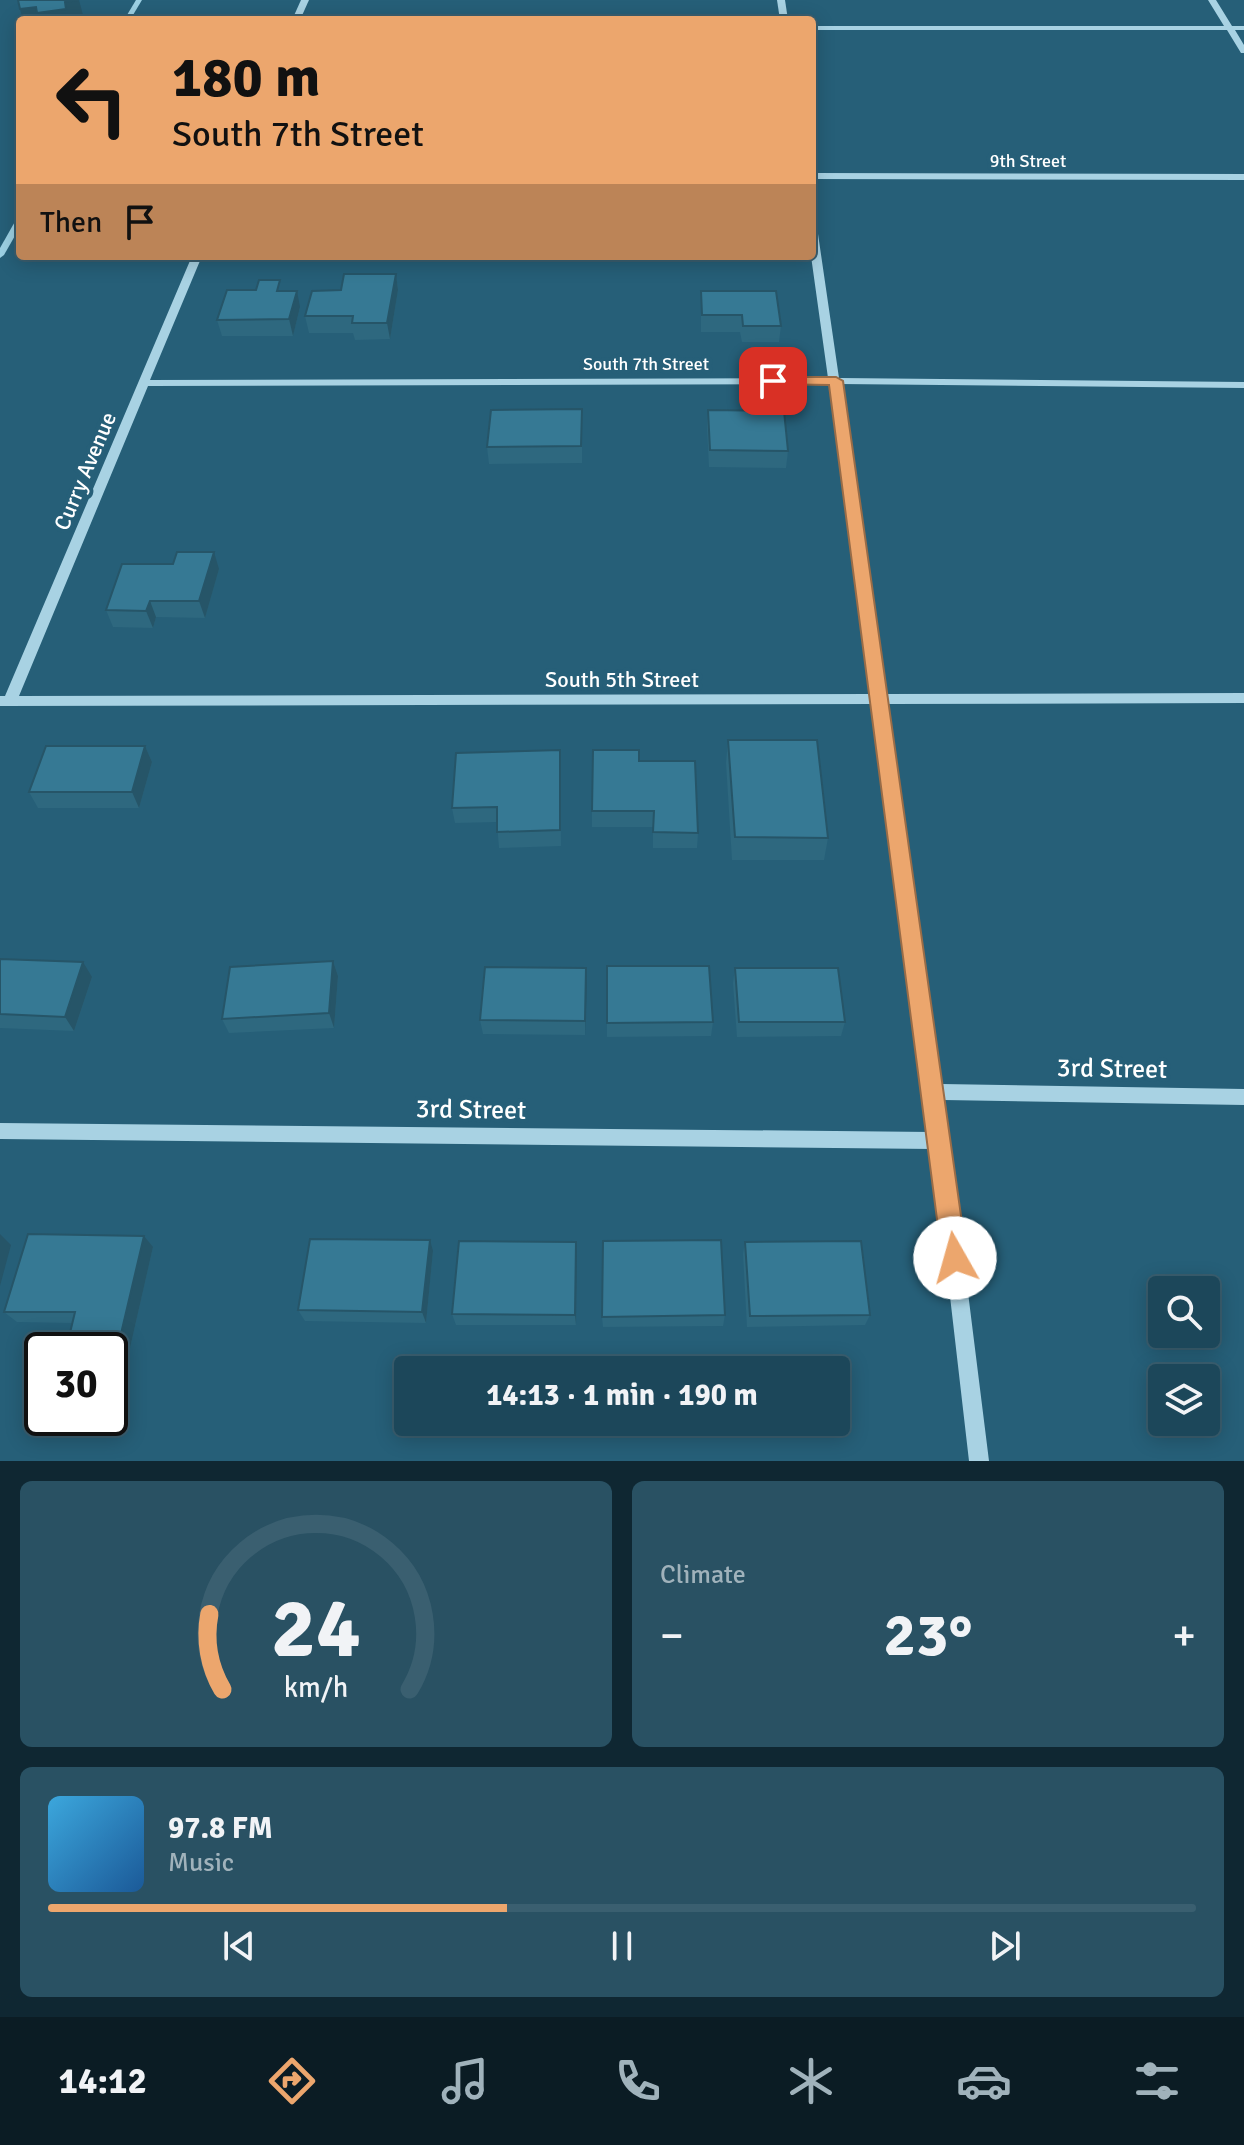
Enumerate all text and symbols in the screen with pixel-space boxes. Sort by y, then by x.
text: 180 m [172,43,320,112]
icon: left [40,48,144,152]
text: South 7th Street [172,112,424,157]
street label: 9th Street [990,150,1066,172]
icon: arrive [118,200,162,244]
text: Then [40,204,102,241]
pin [739,347,807,415]
street label: South 7th Street [583,353,709,375]
icon: arrive [751,359,795,403]
street label: Curry Avenue [48,408,122,534]
street label: South 5th Street [545,666,699,693]
street label: 3rd Street [1056,1052,1168,1086]
street label: 3rd Street [415,1093,527,1127]
position arrow [913,1216,997,1300]
map controls [1148,1276,1220,1436]
button: search [1148,1276,1220,1348]
speed limit sign: 30 [24,1332,128,1436]
button: layers [1148,1364,1220,1436]
text: 14:13 · 1 min · 190 m [486,1377,758,1414]
text: Climate [660,1559,746,1591]
text: 24 [271,1578,361,1680]
text: 23° [884,1599,972,1673]
text: − [660,1609,684,1663]
text: + [1172,1609,1196,1663]
text: km/h [284,1670,348,1705]
text: 97.8 FM [168,1810,273,1847]
text: Music [168,1847,234,1879]
icon: previous [217,1924,261,1968]
icon: pause [600,1924,644,1968]
icon: next [983,1924,1027,1968]
icon: directions [264,2053,320,2109]
icon: music [437,2053,493,2109]
icon: phone [610,2053,666,2109]
icon: climate [783,2053,839,2109]
icon: car [956,2053,1012,2109]
icon: filters [1129,2053,1185,2109]
text: 14:12 [59,2059,147,2104]

